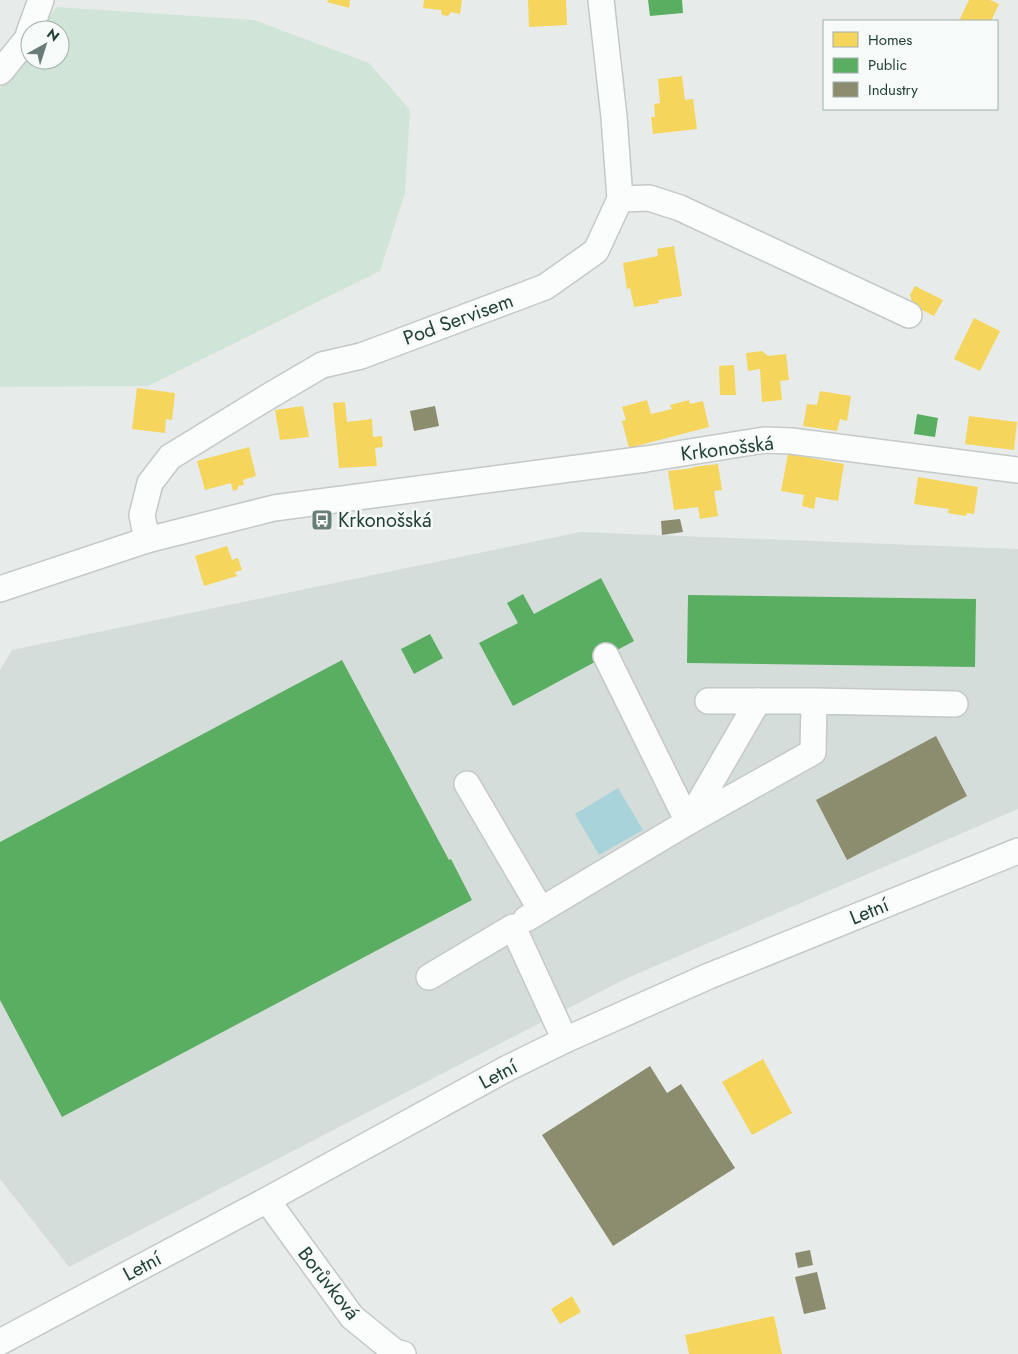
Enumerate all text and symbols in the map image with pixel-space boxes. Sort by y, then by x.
north arrow [20,20,70,70]
legend [823,20,998,110]
text: N [43,24,64,46]
text: Homes [868,29,912,51]
text: Public [868,54,907,76]
text: Industry [868,79,918,101]
street label: Pod Servisem [399,286,517,353]
street label: Krkonošská [679,428,775,469]
place label: Krkonošská [338,506,432,535]
bus stop icon: Krkonošská [310,508,334,532]
street label: Letní [845,890,894,932]
street label: Letní [474,1052,523,1097]
street label: Borůvková [291,1241,366,1326]
street label: Letní [118,1244,167,1289]

